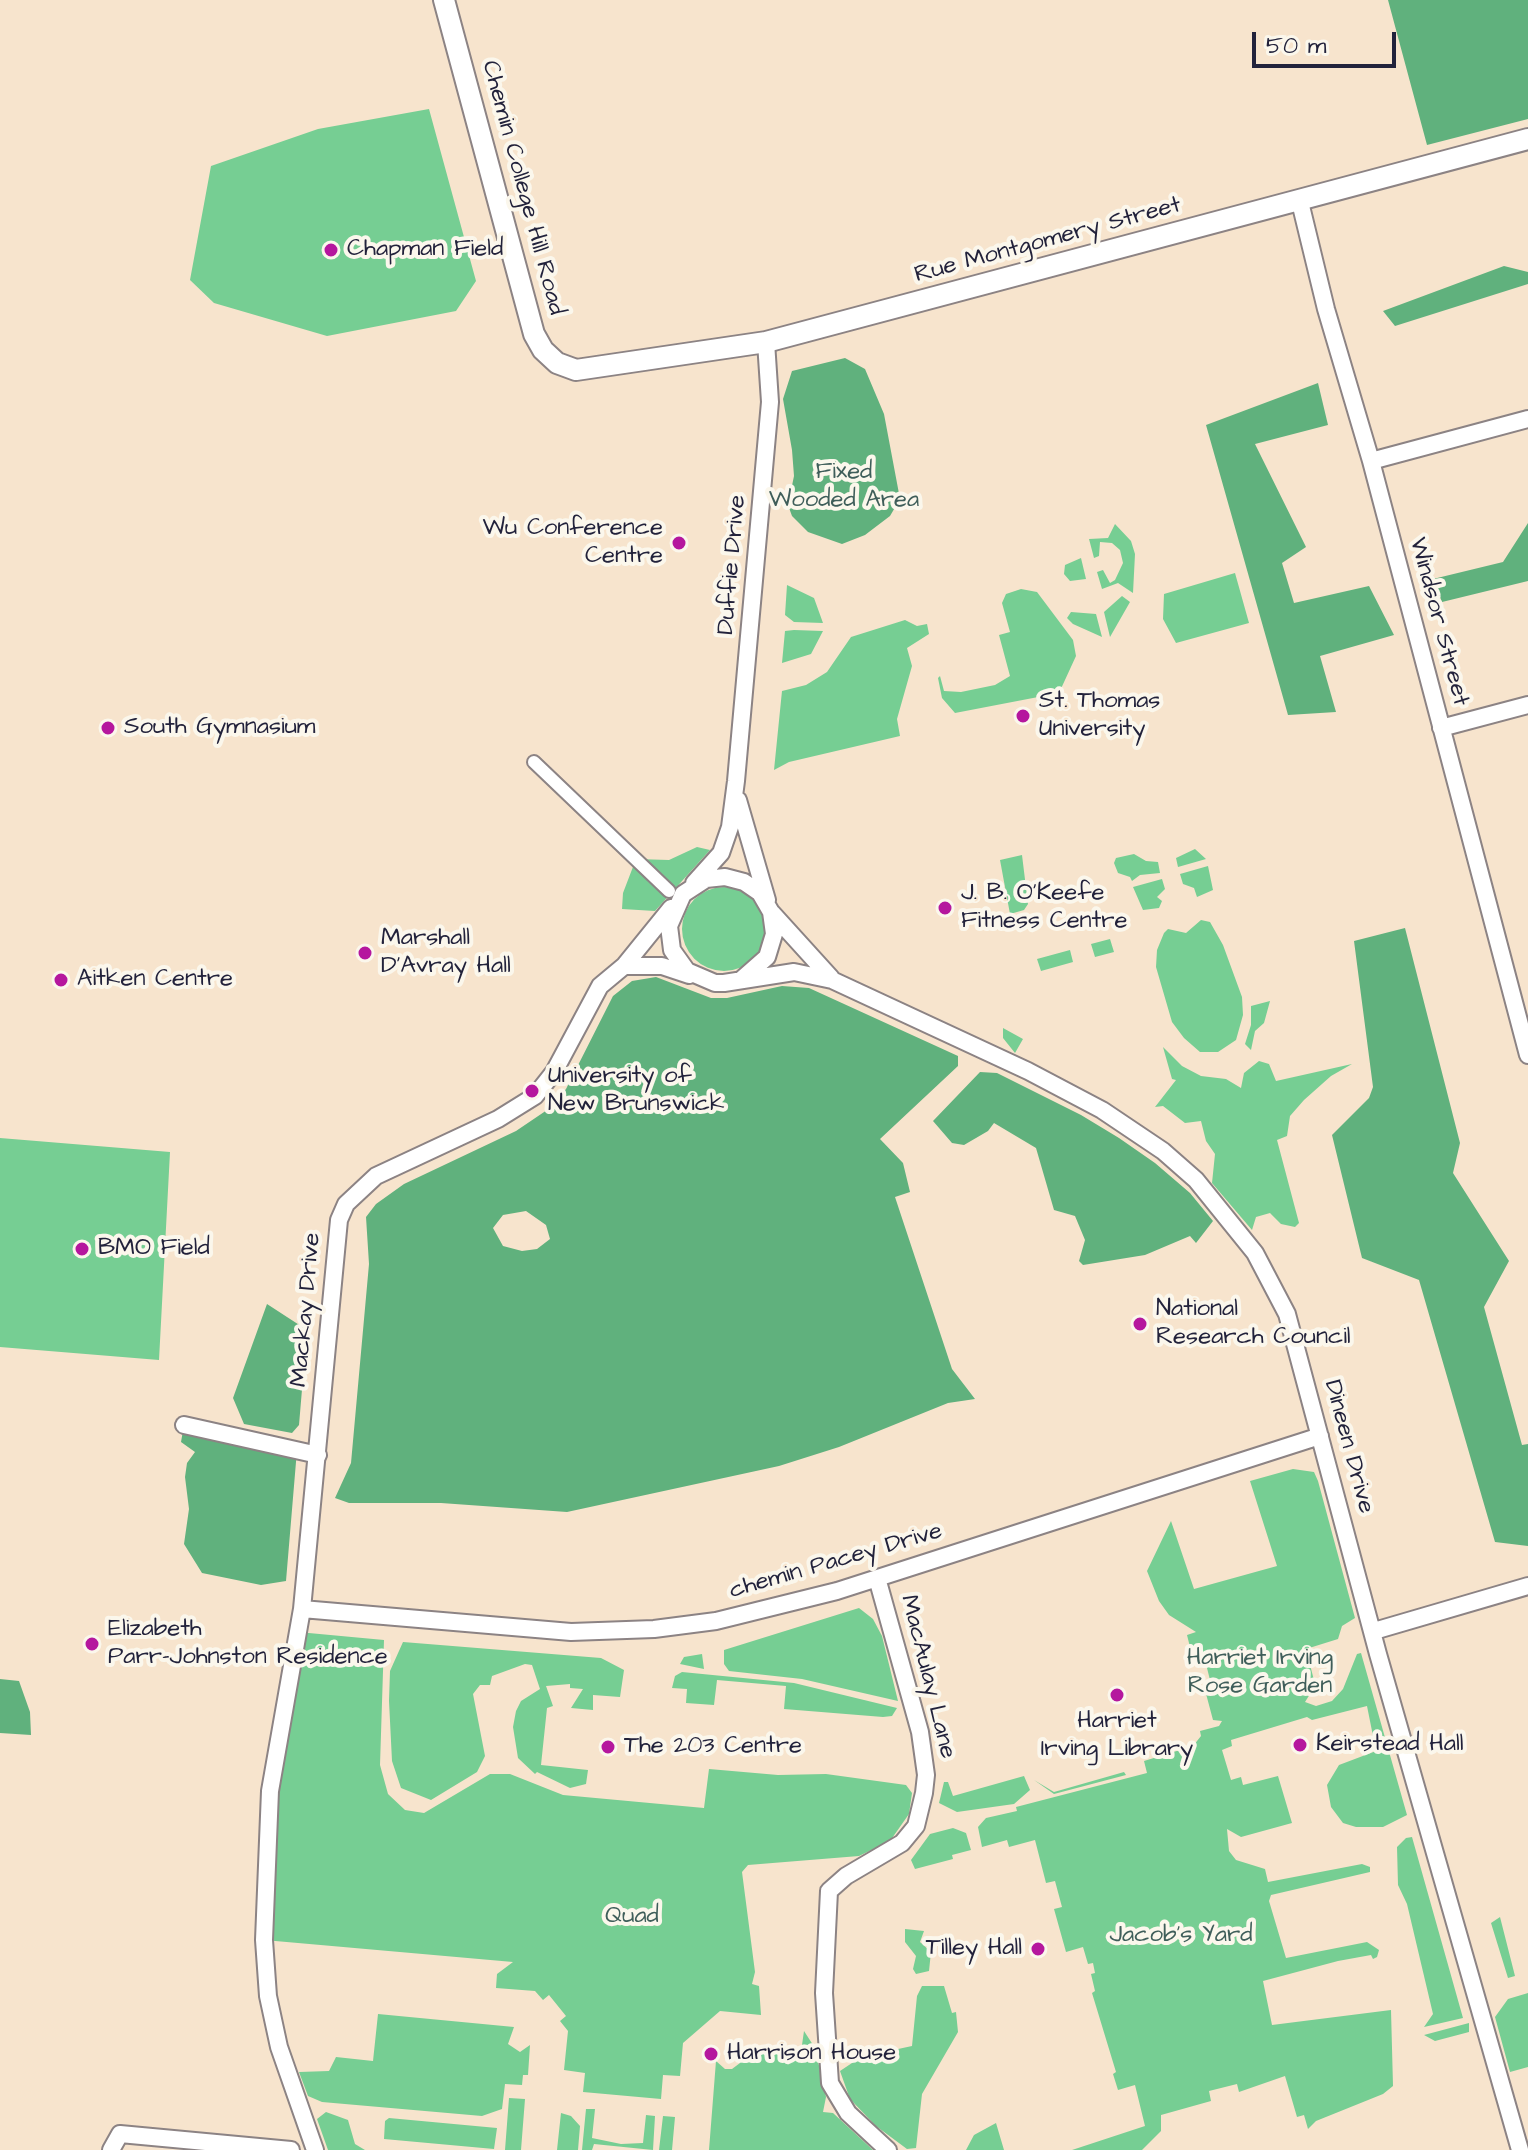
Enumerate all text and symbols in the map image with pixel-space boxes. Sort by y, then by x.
scale bar [1256,16,1400,66]
text: 50 m [1266,29,1326,63]
street label: Chemin College Hill Road [474,58,570,318]
street label: Rue Montgomery Street [912,192,1184,290]
place label: Chapman Field [347,236,503,264]
marker: Chapman Field [322,241,340,259]
park label: Fixed Wooded Area [769,459,919,515]
street label: Duffie Drive [713,494,753,636]
place label: Wu Conference Centre [483,515,663,571]
marker: Wu Conference Centre [670,534,688,552]
street label: Windsor Street [1402,535,1474,709]
place label: St. Thomas University [1039,688,1160,744]
marker: St. Thomas University [1014,707,1032,725]
place label: South Gymnasium [124,714,316,742]
marker: South Gymnasium [99,719,117,737]
place label: J. B. O’Keefe Fitness Centre [961,880,1128,936]
marker: J. B. O’Keefe Fitness Centre [936,899,954,917]
place label: Marshall D'Avray Hall [381,925,511,981]
marker: Marshall D'Avray Hall [356,944,374,962]
place label: Aitken Centre [77,966,233,994]
marker: Aitken Centre [52,971,70,989]
place label: University of New Brunswick [548,1063,725,1119]
marker: University of New Brunswick [523,1082,541,1100]
street label: Mackay Drive [286,1232,328,1388]
place label: BMO Field [98,1235,210,1263]
marker: BMO Field [73,1240,91,1258]
place label: National Research Council [1156,1296,1351,1352]
marker: National Research Council [1131,1315,1149,1333]
street label: Dineen Drive [1316,1377,1380,1517]
street label: chemin Pacey Drive [726,1518,946,1606]
street label: MacAulay Lane [893,1592,961,1762]
place label: Elizabeth Parr-Johnston Residence [108,1616,388,1672]
marker: Elizabeth Parr-Johnston Residence [83,1635,101,1653]
park label: Harriet Irving Rose Garden [1187,1645,1333,1701]
marker: Harriet Irving Library [1108,1686,1126,1704]
place label: Harriet Irving Library [1041,1708,1193,1764]
place label: Keirstead Hall [1316,1731,1464,1759]
place label: The 203 Centre [624,1733,802,1761]
marker: Keirstead Hall [1291,1736,1309,1754]
marker: The 203 Centre [599,1738,617,1756]
park label: Quad [605,1903,659,1931]
park label: Jacob's Yard [1109,1922,1253,1950]
place label: Tilley Hall [926,1935,1022,1963]
marker: Tilley Hall [1029,1940,1047,1958]
place label: Harrison House [727,2040,896,2068]
marker: Harrison House [702,2045,720,2063]

